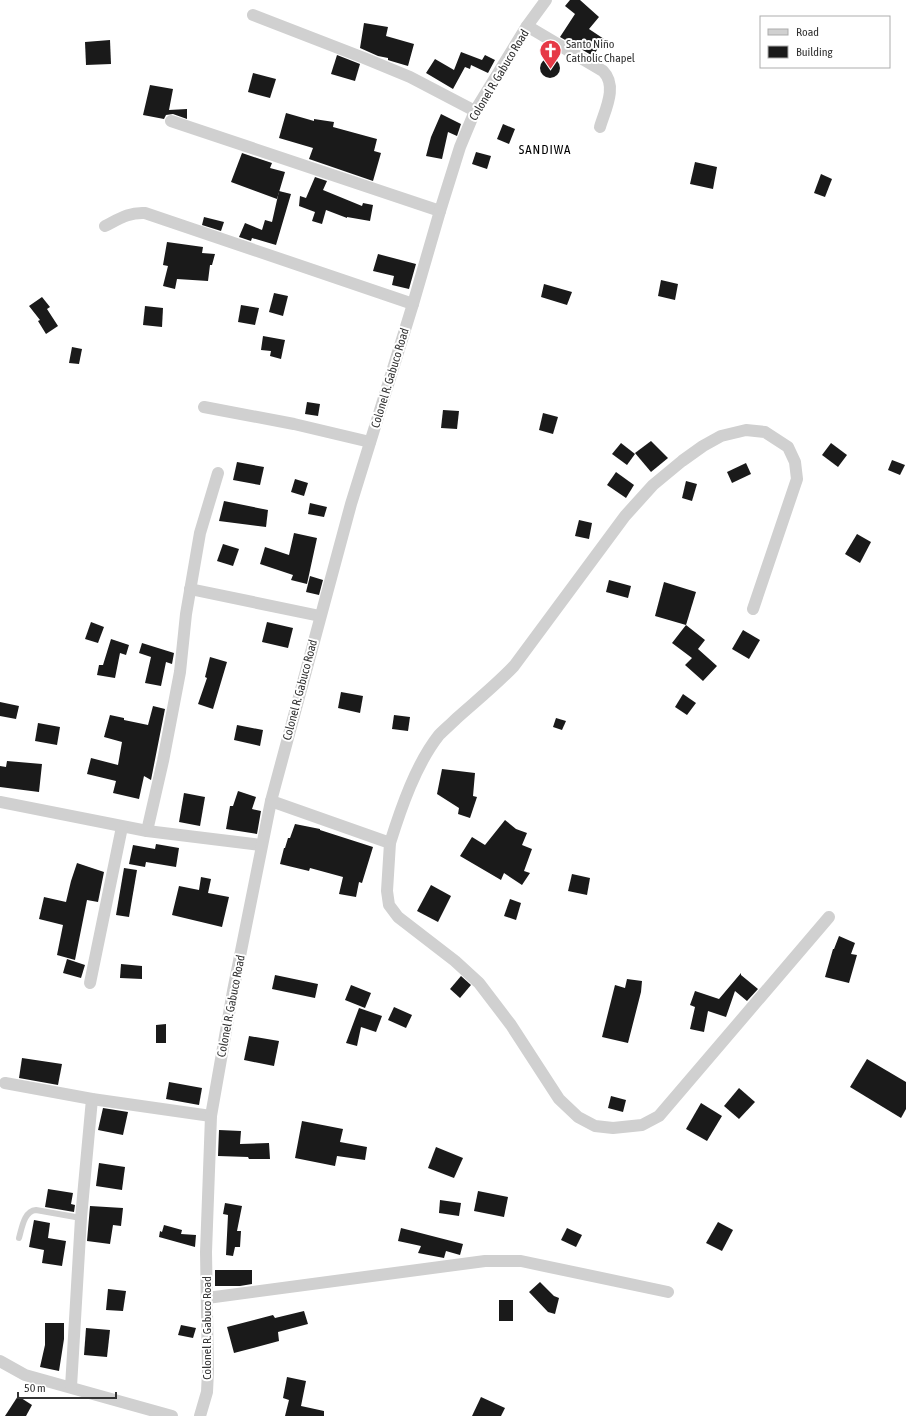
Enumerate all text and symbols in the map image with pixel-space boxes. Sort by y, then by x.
legend [760,16,890,68]
text: Road [796,25,819,39]
street label: Colonel R. Gabuco Road [466,27,532,123]
place label: Santo Niño Catholic Chapel [566,37,636,65]
church icon: Santo Niño Catholic Chapel [537,38,563,71]
text: Building [796,45,834,59]
district label: SANDIWA [519,142,571,157]
street label: Colonel R. Gabuco Road [368,326,412,430]
street label: Colonel R. Gabuco Road [280,638,320,742]
street label: Colonel R. Gabuco Road [214,954,248,1058]
street label: Colonel R. Gabuco Road [200,1276,214,1380]
scale bar [18,1374,116,1400]
text: 50 m [24,1381,46,1395]

